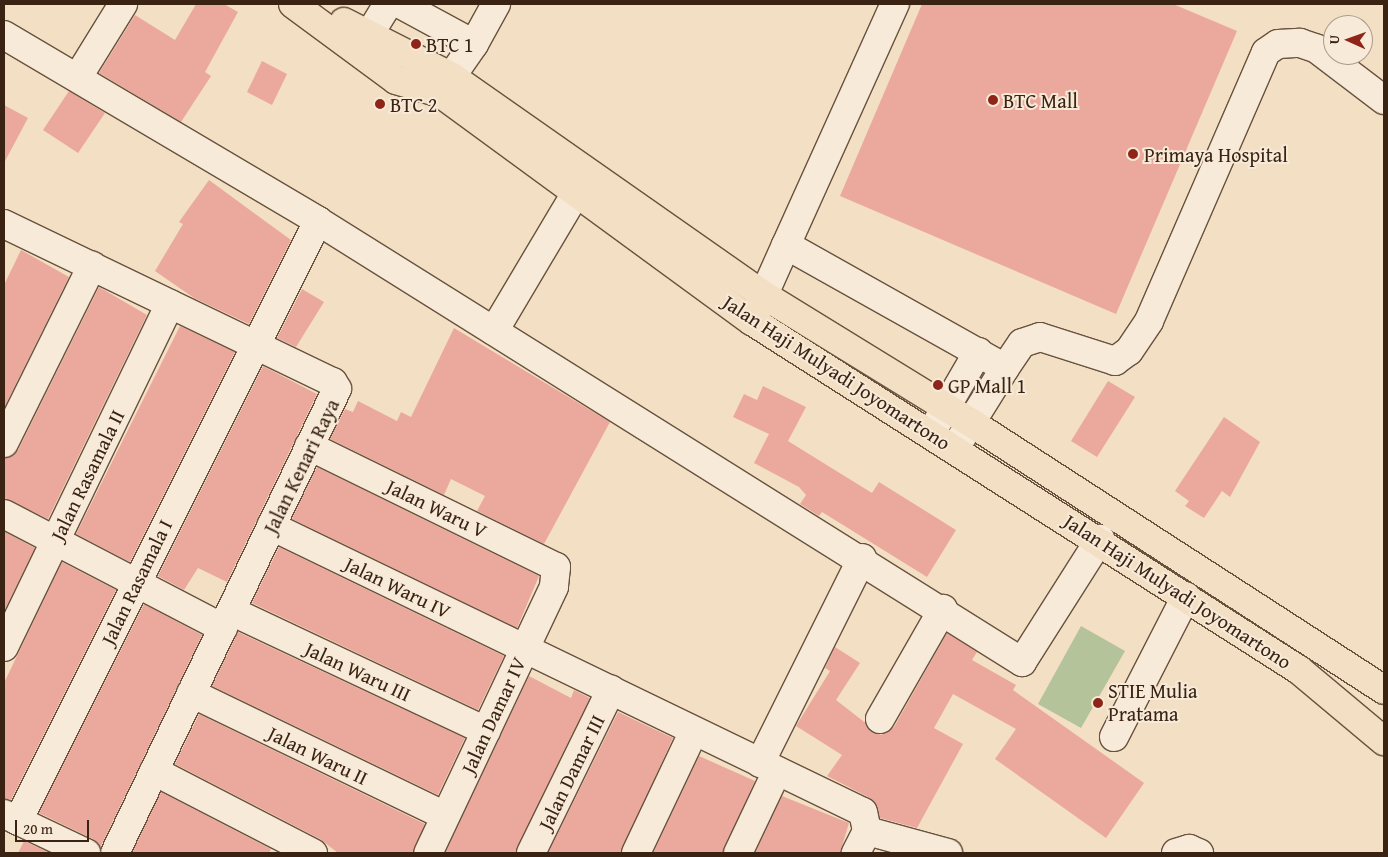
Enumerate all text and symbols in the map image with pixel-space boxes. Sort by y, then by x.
north arrow [1323,15,1373,65]
place label: BTC 1 [426,32,473,56]
text: U [1324,34,1344,45]
marker: BTC 1 [410,38,422,50]
place label: BTC Mall [1003,88,1078,112]
place label: BTC 2 [390,92,437,116]
marker: BTC Mall [987,94,999,106]
marker: BTC 2 [374,98,386,110]
place label: Primaya Hospital [1144,142,1288,166]
marker: Primaya Hospital [1126,147,1140,161]
street label: Jalan Haji Mulyadi Joyomartono [719,289,955,455]
place label: GP Mall 1 [948,373,1026,397]
marker: GP Mall 1 [932,379,944,391]
street label: Jalan Kenari Raya [258,395,344,537]
street label: Jalan Rasamala II [45,406,129,544]
street label: Jalan Waru V [383,473,491,543]
street label: Jalan Haji Mulyadi Joyomartono [1060,508,1296,674]
street label: Jalan Rasamala I [95,516,177,648]
street label: Jalan Waru IV [341,551,455,623]
street label: Jalan Waru III [301,636,415,706]
street label: Jalan Damar IV [456,653,530,777]
place label: STIE Mulia Pratama [1108,679,1198,726]
marker: STIE Mulia Pratama [1092,697,1104,709]
street label: Jalan Damar III [533,711,609,833]
street label: Jalan Waru II [264,721,372,789]
scale bar [18,810,91,842]
text: 20 m [23,818,53,839]

